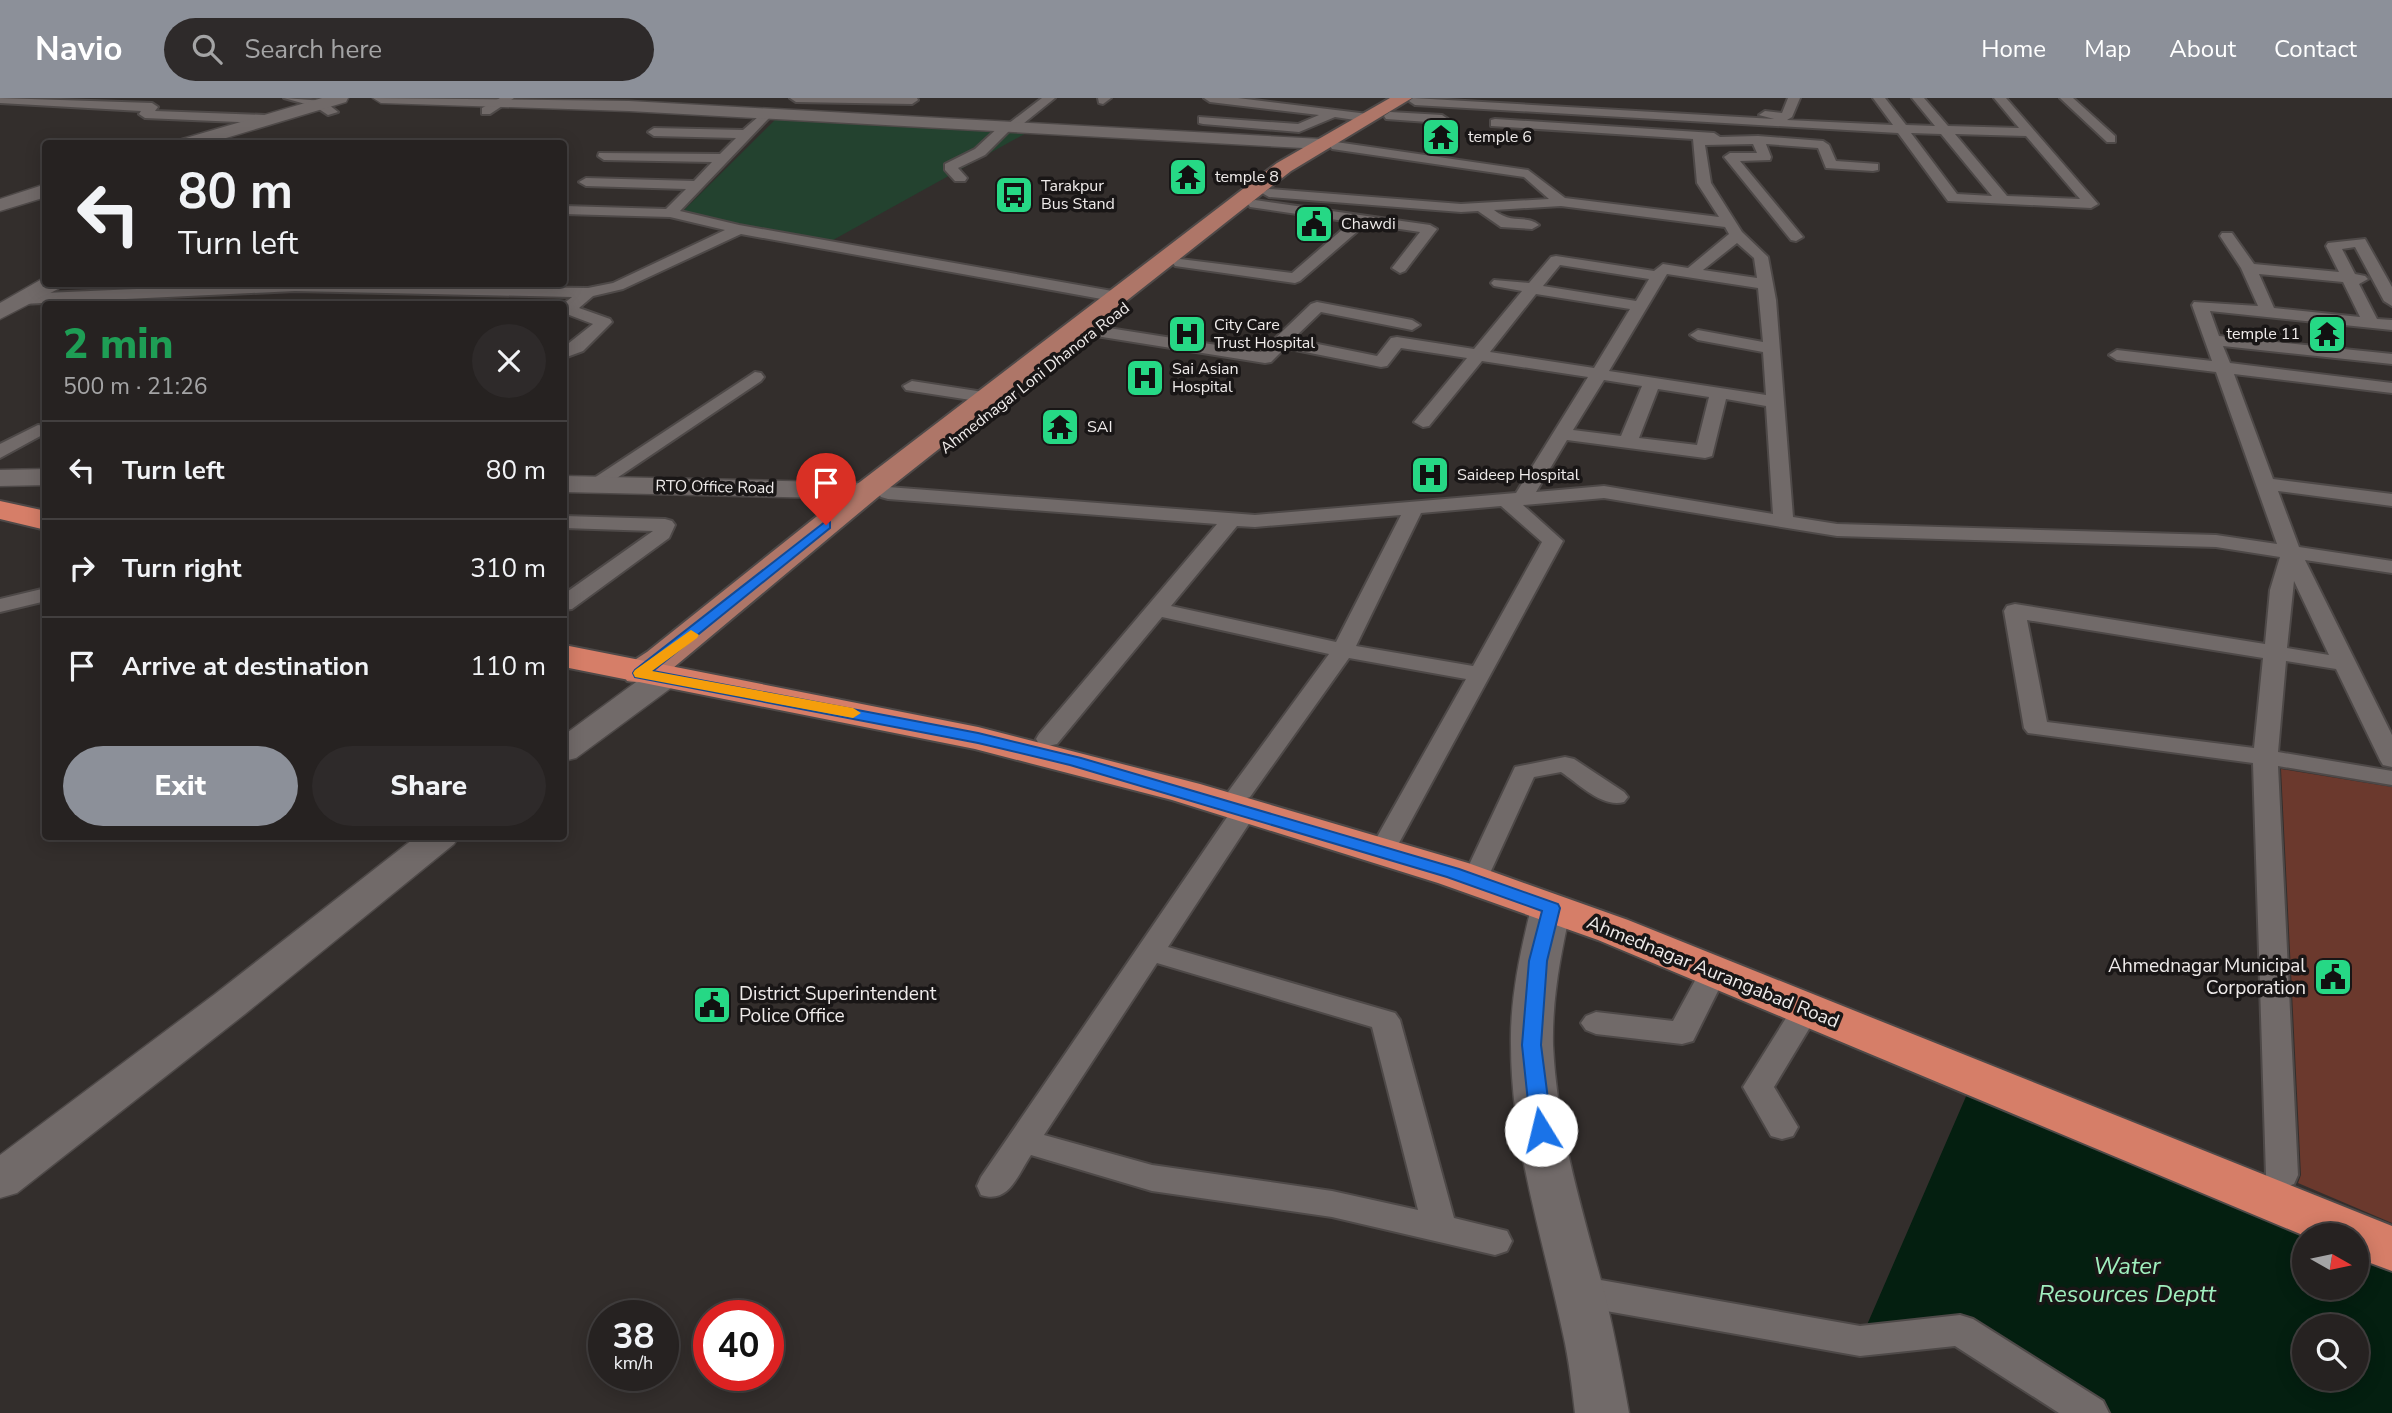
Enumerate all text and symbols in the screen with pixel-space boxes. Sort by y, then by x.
search box [164,18,654,81]
text: Navio [35,27,122,72]
icon: search [188,30,226,68]
text: Search here [244,32,382,67]
text: Home [1981,33,2046,65]
text: Map [2084,33,2131,65]
text: About [2169,33,2236,65]
text: Contact [2274,33,2357,65]
temple icon: temple 6 [1420,116,1462,158]
place label: temple 6 [1468,126,1532,148]
temple icon: temple 8 [1167,156,1209,198]
text: 80 m [178,158,293,225]
place label: temple 8 [1215,166,1279,188]
icon: left [63,168,154,259]
bus stop icon: Tarakpur Bus Stand [993,174,1035,216]
place label: Tarakpur Bus Stand [1041,175,1115,215]
public building icon: Chawdi [1293,203,1335,245]
place label: Chawdi [1341,213,1396,235]
text: Turn left [178,222,298,265]
street label: Ahmednagar Loni Dhanora Road [936,297,1134,459]
hospital icon: City Care Trust Hospital [1166,313,1208,355]
temple icon: temple 11 [2306,313,2348,355]
place label: City Care Trust Hospital [1214,314,1315,354]
text: 2 min [63,316,173,373]
place label: temple 11 [2226,323,2300,345]
button: close [472,324,546,398]
hospital icon: Sai Asian Hospital [1124,357,1166,399]
place label: Sai Asian Hospital [1172,358,1239,398]
text: 500 m · 21:26 [63,371,208,402]
temple icon: SAI [1039,406,1081,448]
place label: SAI [1087,416,1113,438]
icon: left [63,451,101,489]
text: Turn left [122,453,225,488]
text: 80 m [486,453,546,488]
pin [796,453,856,525]
hospital icon: Saideep Hospital [1409,454,1451,496]
icon: arrive [807,464,845,502]
place label: Saideep Hospital [1457,464,1580,486]
street label: RTO Office Road [655,475,775,499]
icon: right [63,549,101,587]
text: Turn right [122,551,241,586]
text: 310 m [470,551,546,586]
icon: arrive [63,647,101,685]
text: Arrive at destination [122,649,369,684]
text: 110 m [470,649,546,684]
button: Exit [63,746,298,826]
button: Share [312,746,546,826]
street label: Ahmednagar Aurangabad Road [1583,909,1843,1035]
place label: Ahmednagar Municipal Corporation [2108,953,2306,1001]
public building icon: Ahmednagar Municipal Corporation [2312,956,2354,998]
place label: District Superintendent Police Office [739,981,937,1029]
public building icon: District Superintendent Police Office [691,984,733,1026]
position arrow [1504,1093,1578,1167]
north arrow [2292,1223,2370,1300]
map controls [2292,1223,2369,1391]
water label: Water Resources Deptt [2038,1250,2216,1310]
speed limit sign: 40 [693,1300,784,1391]
text: 38 [612,1313,655,1360]
button: search [2292,1314,2369,1391]
text: km/h [614,1351,653,1375]

